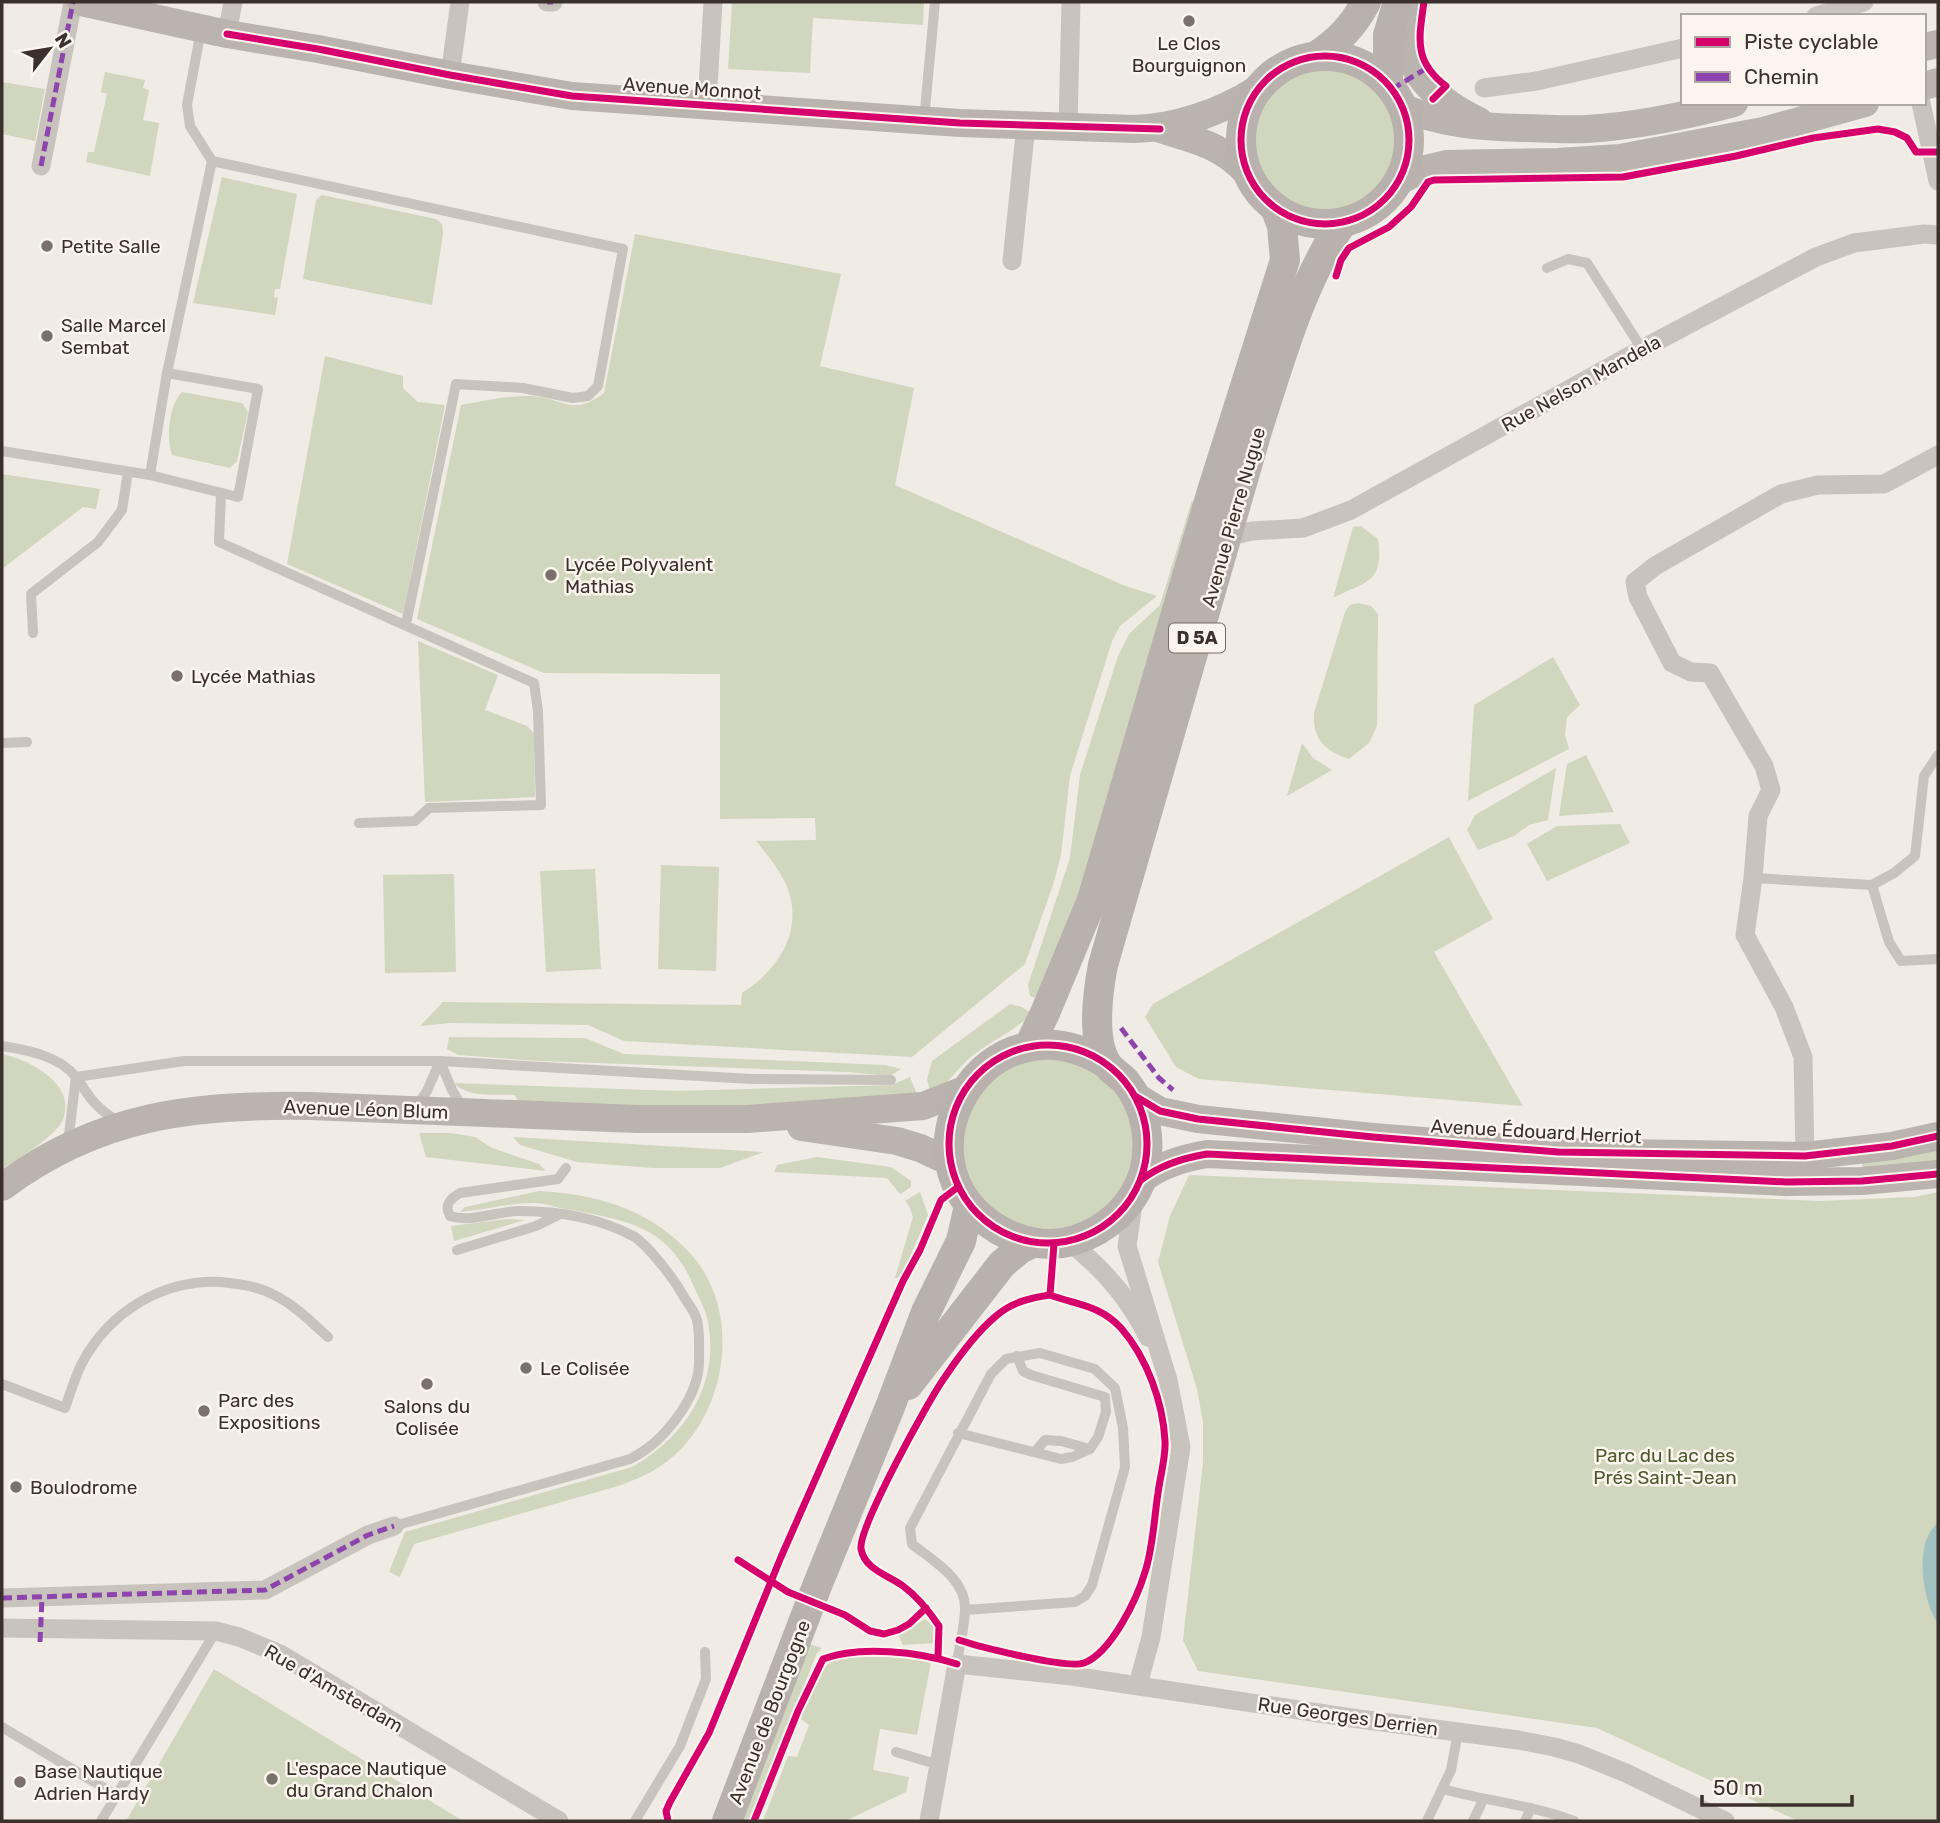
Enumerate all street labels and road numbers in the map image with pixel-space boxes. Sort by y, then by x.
street label: Avenue Monnot [622,72,762,105]
street label: Rue Nelson Mandela [1498,330,1665,437]
street label: Avenue Pierre Nugue [1197,424,1270,610]
road number: D 5A [1169,624,1225,652]
street label: Avenue Léon Blum [283,1095,449,1124]
street label: Avenue Édouard Herriot [1430,1114,1643,1149]
street label: Avenue de Bourgogne [724,1617,815,1808]
street label: Rue d'Amsterdam [260,1639,407,1737]
street label: Rue Georges Derrien [1256,1692,1440,1741]

